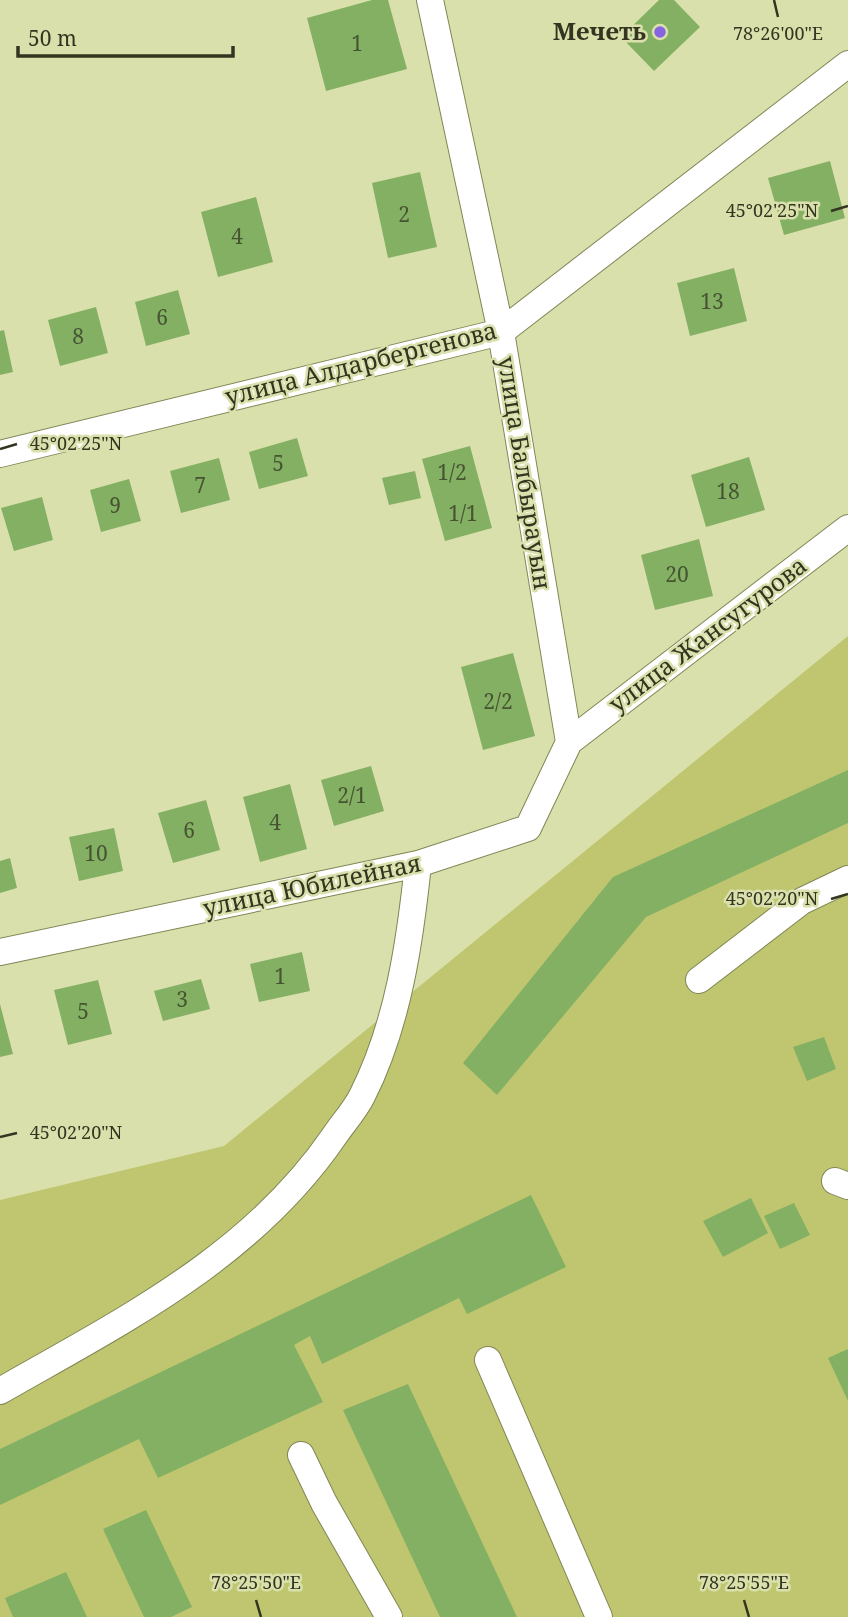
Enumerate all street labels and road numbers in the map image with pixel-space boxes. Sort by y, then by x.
street label: улица Алдарбергенова [221,313,500,412]
street label: улица Балбырауын [491,354,560,592]
street label: улица Жансугурова [601,548,813,719]
street label: улица Юбилейная [200,845,424,924]

